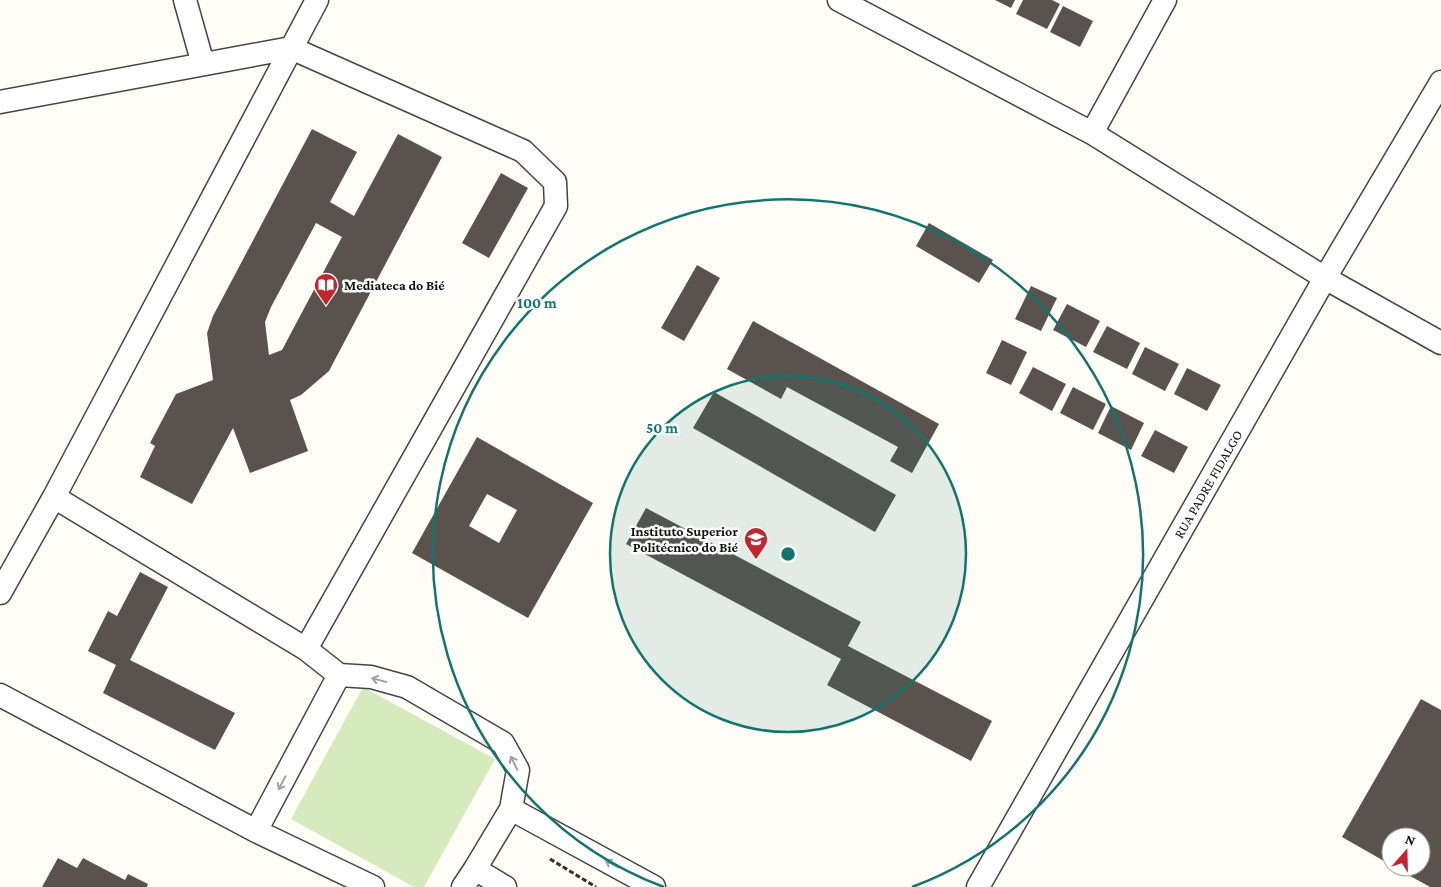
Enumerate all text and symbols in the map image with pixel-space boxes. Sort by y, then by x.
library icon: Mediateca do Bié [313,272,339,306]
place label: Mediateca do Bié [344,277,445,293]
text: 100 m [517,295,557,311]
text: 50 m [646,420,678,436]
street label: RUA PADRE FIDALGO [1170,427,1246,541]
place label: Instituto Superior Politécnico do Bié [631,523,738,555]
school or university icon: Instituto Superior Politécnico do Bié [743,526,769,560]
centre of rings [779,545,797,563]
one-way arrow [372,674,388,684]
one-way arrow [508,756,518,771]
one-way arrow [277,775,287,790]
north arrow [1381,827,1431,877]
text: N [1403,831,1418,849]
one-way arrow [604,859,619,869]

